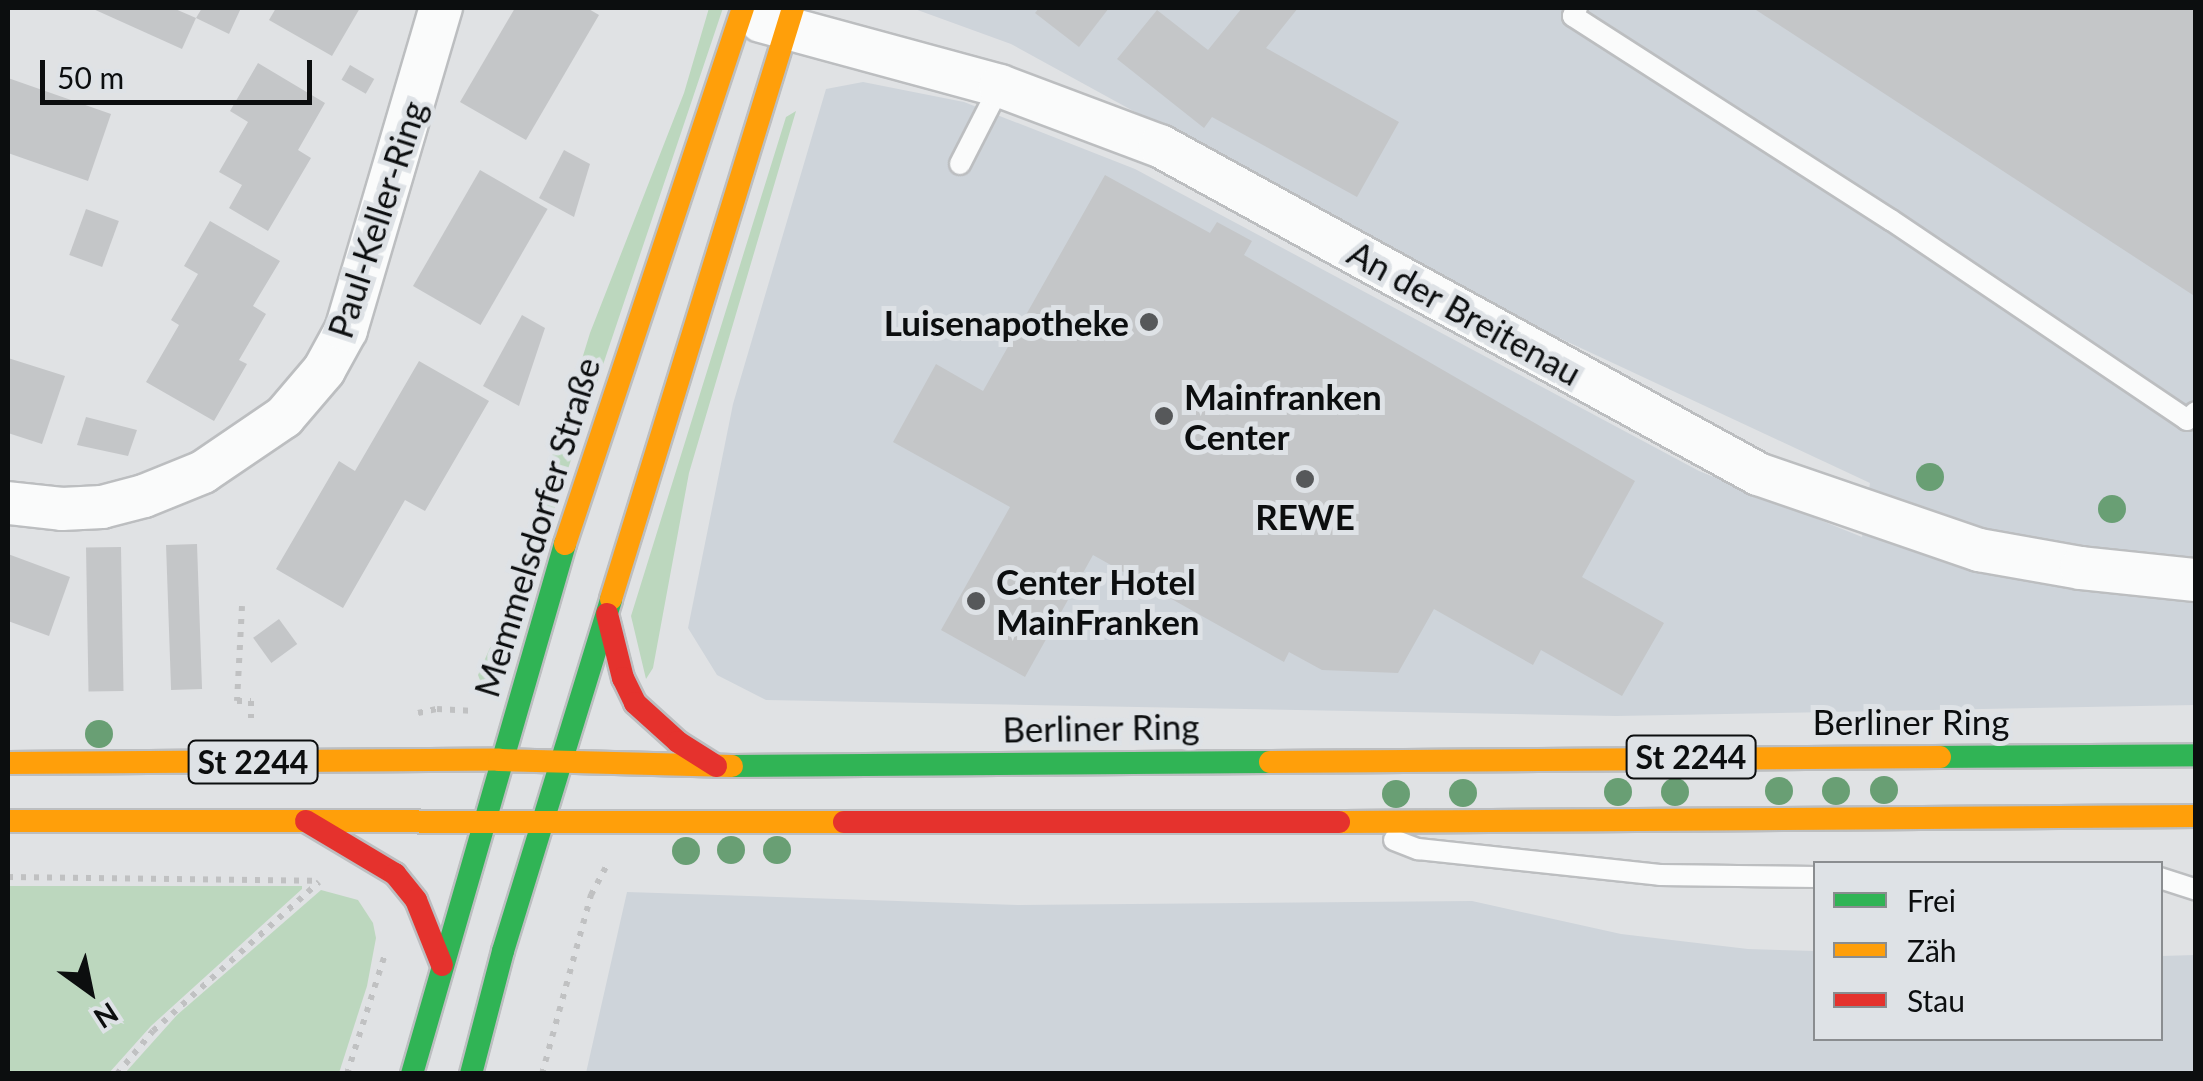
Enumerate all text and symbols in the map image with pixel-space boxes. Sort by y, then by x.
scale bar [45,40,318,102]
text: 50 m [57,59,124,95]
street label: Paul-Keller-Ring [318,95,434,343]
street label: An der Breitenau [1341,231,1589,393]
place label: Luisenapotheke [884,301,1129,343]
marker: Luisenapotheke [1138,311,1160,333]
street label: Memmelsdorfer Straße [464,352,608,702]
place label: Mainfranken Center [1184,375,1382,457]
marker: Mainfranken Center [1153,405,1175,427]
marker: REWE [1294,468,1316,490]
place label: REWE [1255,495,1355,537]
place label: Center Hotel MainFranken [996,560,1200,642]
marker: Center Hotel MainFranken [965,590,987,612]
street label: Berliner Ring [1812,700,2010,742]
street label: Berliner Ring [1002,704,1200,750]
road number: St 2244 [1624,730,1758,784]
road number: St 2244 [186,735,320,789]
legend [1813,861,2163,1041]
text: Frei [1907,882,1956,918]
text: Zäh [1907,932,1957,968]
north arrow [40,941,140,1041]
text: Stau [1907,982,1965,1018]
text: N [88,996,125,1036]

